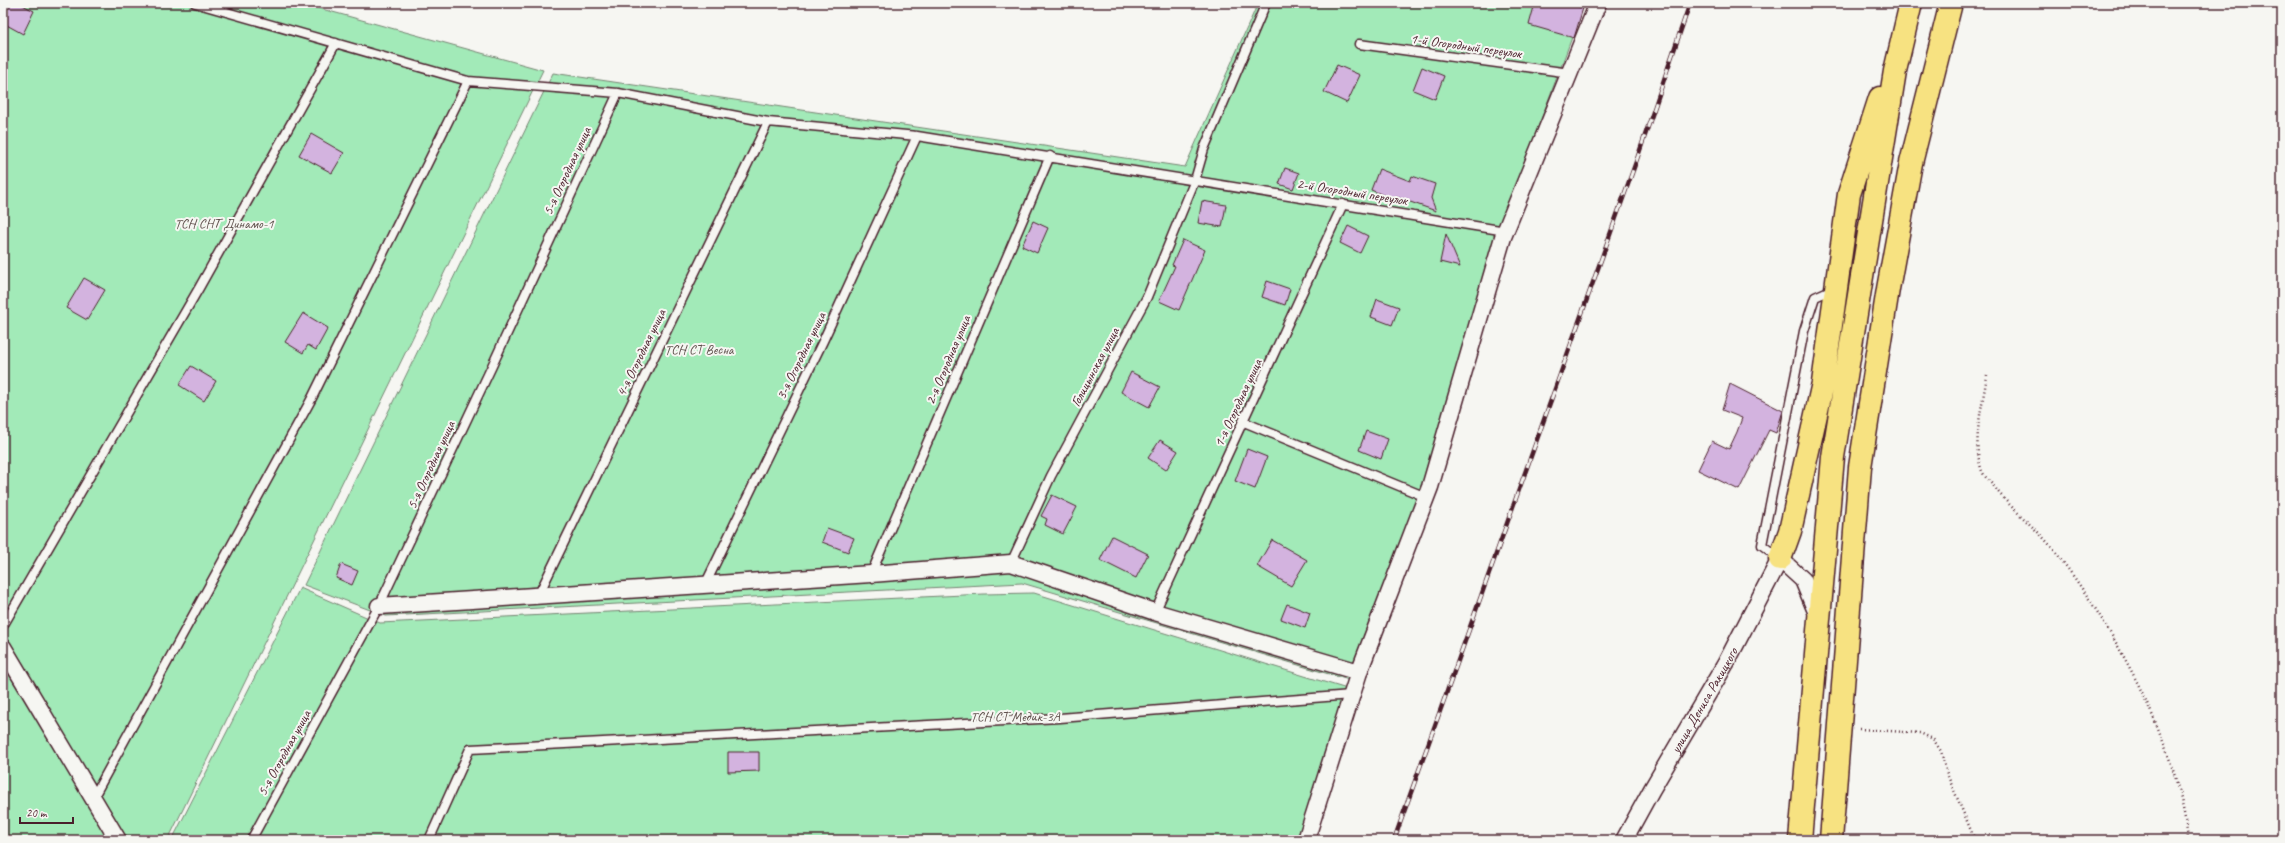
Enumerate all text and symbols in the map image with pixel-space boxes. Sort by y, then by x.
street label: 1-й Огородный переулок [1410,30,1524,62]
street label: 5-я Огородная улица [539,123,595,218]
street label: 2-й Огородный переулок [1296,175,1410,209]
park label: ТСН СНТ Динамо-1 [174,215,274,232]
street label: 4-я Огородная улица [613,305,670,399]
street label: 3-я Огородная улица [773,308,830,402]
street label: 2-я Огородная улица [922,312,975,407]
street label: Голицынская улица [1067,323,1124,409]
park label: ТСН СТ Весна [665,341,735,358]
street label: 1-я Огородная улица [1210,355,1266,450]
street label: 5-я Огородная улица [403,417,459,512]
street label: улица Дениса Ракицкого [1666,644,1742,757]
street label: 5-я Огородная улица [254,706,315,799]
park label: ТСН СТ Медик-3А [970,708,1061,725]
scale bar [20,799,73,825]
text: 20 m [26,805,48,821]

